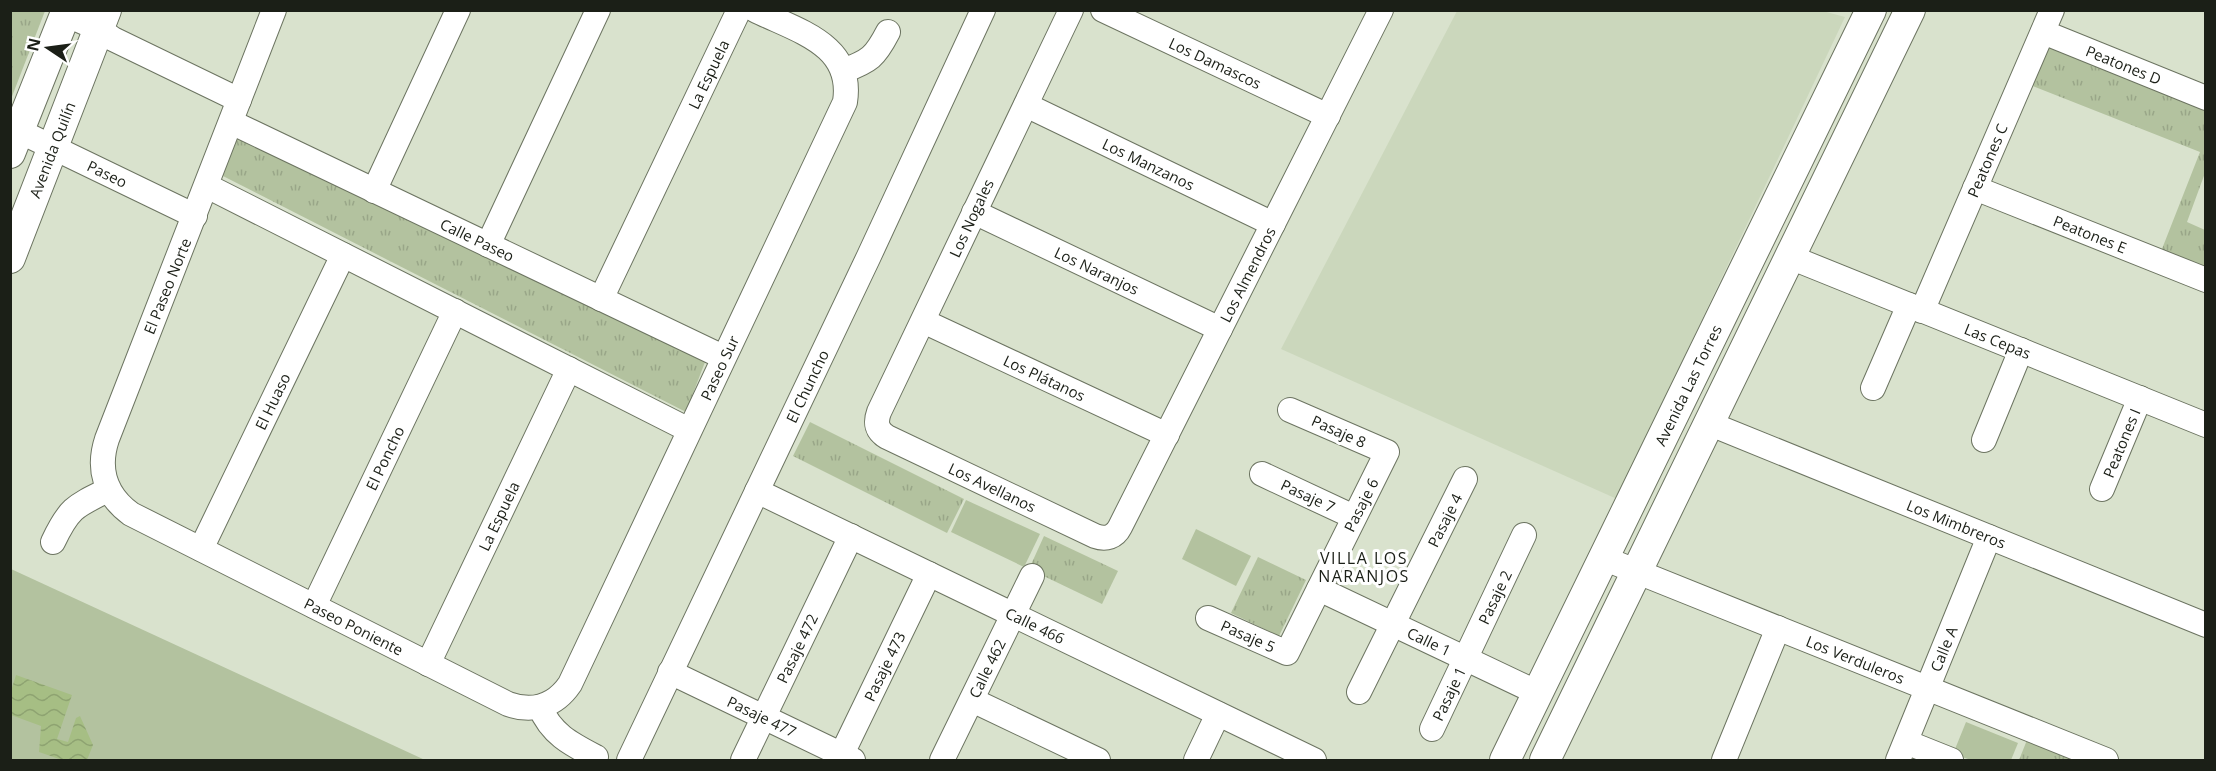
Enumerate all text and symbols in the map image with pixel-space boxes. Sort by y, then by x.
north arrow [18,18,78,78]
street label: Los Damascos [1166,33,1265,93]
text: N [21,36,46,53]
street label: La Espuela [683,36,733,112]
street label: Peatones D [2083,40,2164,89]
street label: Avenida Quilín [24,99,79,201]
street label: Peatones C [1962,121,2012,200]
street label: Los Manzanos [1099,133,1198,195]
street label: Paseo [84,155,131,192]
street label: Los Nogales [944,176,998,260]
street label: Peatones E [2051,210,2130,257]
street label: Calle Paseo [437,213,518,266]
street label: Los Almendros [1215,224,1280,326]
street label: El Paseo Norte [139,235,195,337]
street label: Los Naranjos [1051,242,1142,299]
street label: Las Cepas [1962,319,2034,363]
street label: Avenida Las Torres [1650,321,1726,449]
street label: Paseo Sur [696,332,743,404]
street label: El Chuncho [781,346,833,426]
street label: Los Plátanos [1000,350,1089,405]
street label: El Huaso [250,370,295,433]
street label: Peatones I [2098,405,2145,480]
street label: Pasaje 8 [1309,410,1369,452]
street label: El Poncho [361,423,409,493]
street label: Los Avellanos [945,458,1039,516]
street label: Pasaje 7 [1278,474,1339,517]
street label: Pasaje 6 [1339,475,1383,535]
street label: La Espuela [474,478,524,554]
street label: Pasaje 4 [1423,489,1467,550]
street label: Los Mimbreros [1904,495,2009,553]
district label: VILLA LOS NARANJOS [1318,547,1410,587]
street label: Pasaje 2 [1473,567,1516,627]
street label: Paseo Poniente [301,593,407,660]
street label: Calle 466 [1002,603,1068,648]
street label: Pasaje 472 [772,610,822,686]
street label: Pasaje 5 [1218,615,1279,657]
street label: Calle 1 [1404,622,1454,660]
street label: Calle A [1925,623,1962,675]
street label: Pasaje 473 [859,628,910,704]
street label: Los Verduleros [1803,631,1908,688]
street label: Calle 462 [964,635,1010,701]
street label: Pasaje 1 [1427,663,1470,724]
street label: Pasaje 477 [724,691,800,741]

